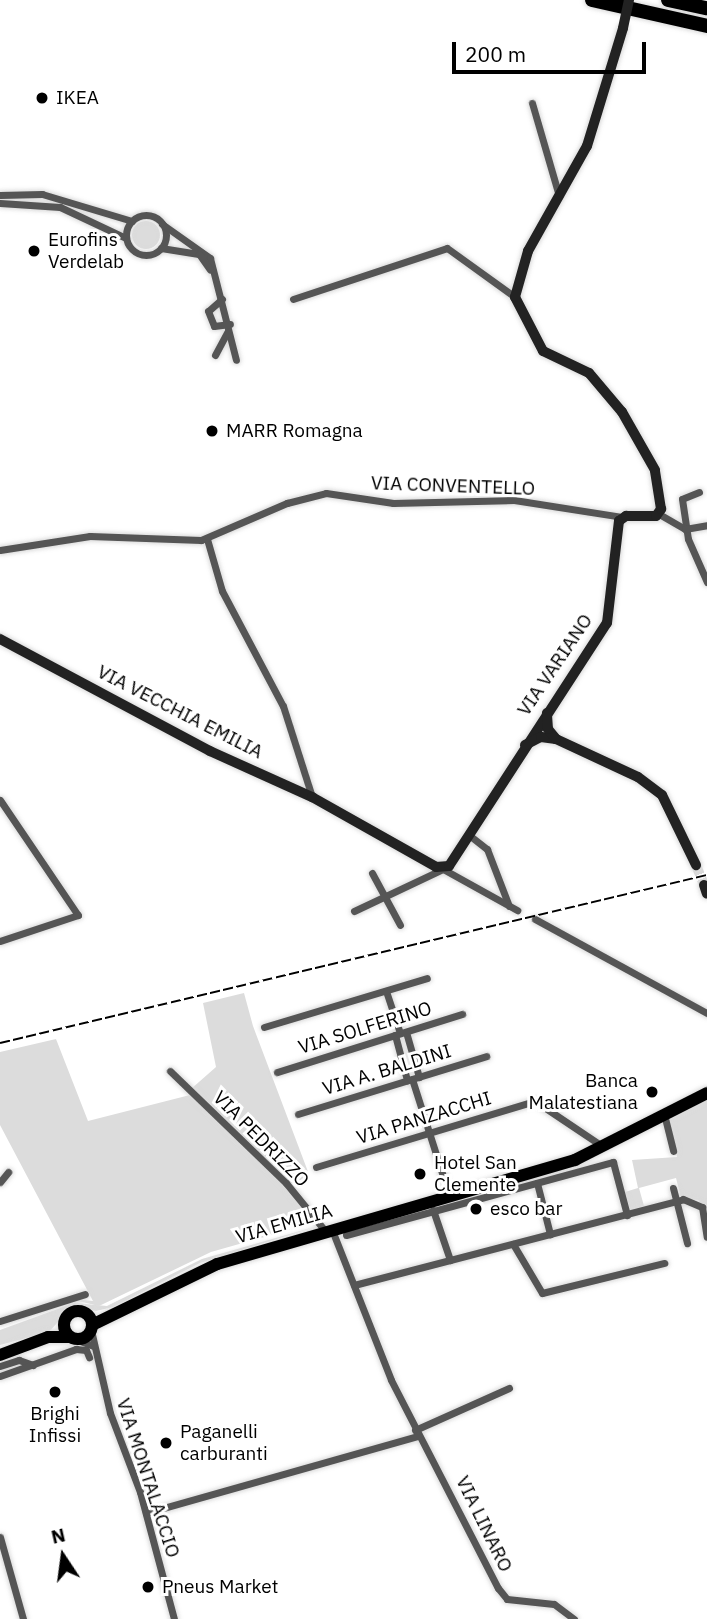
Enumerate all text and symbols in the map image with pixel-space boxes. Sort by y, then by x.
scale bar [455,28,649,72]
text: 200 m [465,40,526,68]
place label: IKEA [56,87,99,109]
marker: IKEA [34,90,50,106]
place label: Eurofins Verdelab [48,229,124,273]
marker: Eurofins Verdelab [26,243,42,259]
place label: MARR Romagna [226,420,363,442]
marker: MARR Romagna [204,423,220,439]
street label: VIA CONVENTELLO [371,472,535,500]
street label: VIA VARIANO [513,610,597,720]
street label: VIA VECCHIA EMILIA [93,660,267,764]
street label: VIA SOLFERINO [296,997,434,1059]
street label: VIA A. BALDINI [320,1040,454,1100]
place label: Banca Malatestiana [528,1070,638,1114]
marker: Banca Malatestiana [644,1084,660,1100]
street label: VIA PEDRIZZO [208,1086,314,1192]
street label: VIA PANZACCHI [354,1087,494,1149]
place label: Hotel San Clemente [434,1152,517,1196]
marker: Hotel San Clemente [412,1166,428,1182]
place label: esco bar [490,1198,562,1220]
street label: VIA EMILIA [233,1199,335,1249]
marker: esco bar [468,1201,484,1217]
marker: Brighi Infissi [47,1384,63,1400]
street label: VIA MONTALACCIO [111,1395,185,1561]
place label: Brighi Infissi [29,1403,81,1447]
place label: Paganelli carburanti [180,1421,268,1465]
marker: Paganelli carburanti [158,1435,174,1451]
street label: VIA LINARO [451,1472,517,1576]
north arrow [28,1521,98,1591]
text: N [49,1522,68,1549]
place label: Pneus Market [162,1576,278,1598]
marker: Pneus Market [140,1579,156,1595]

